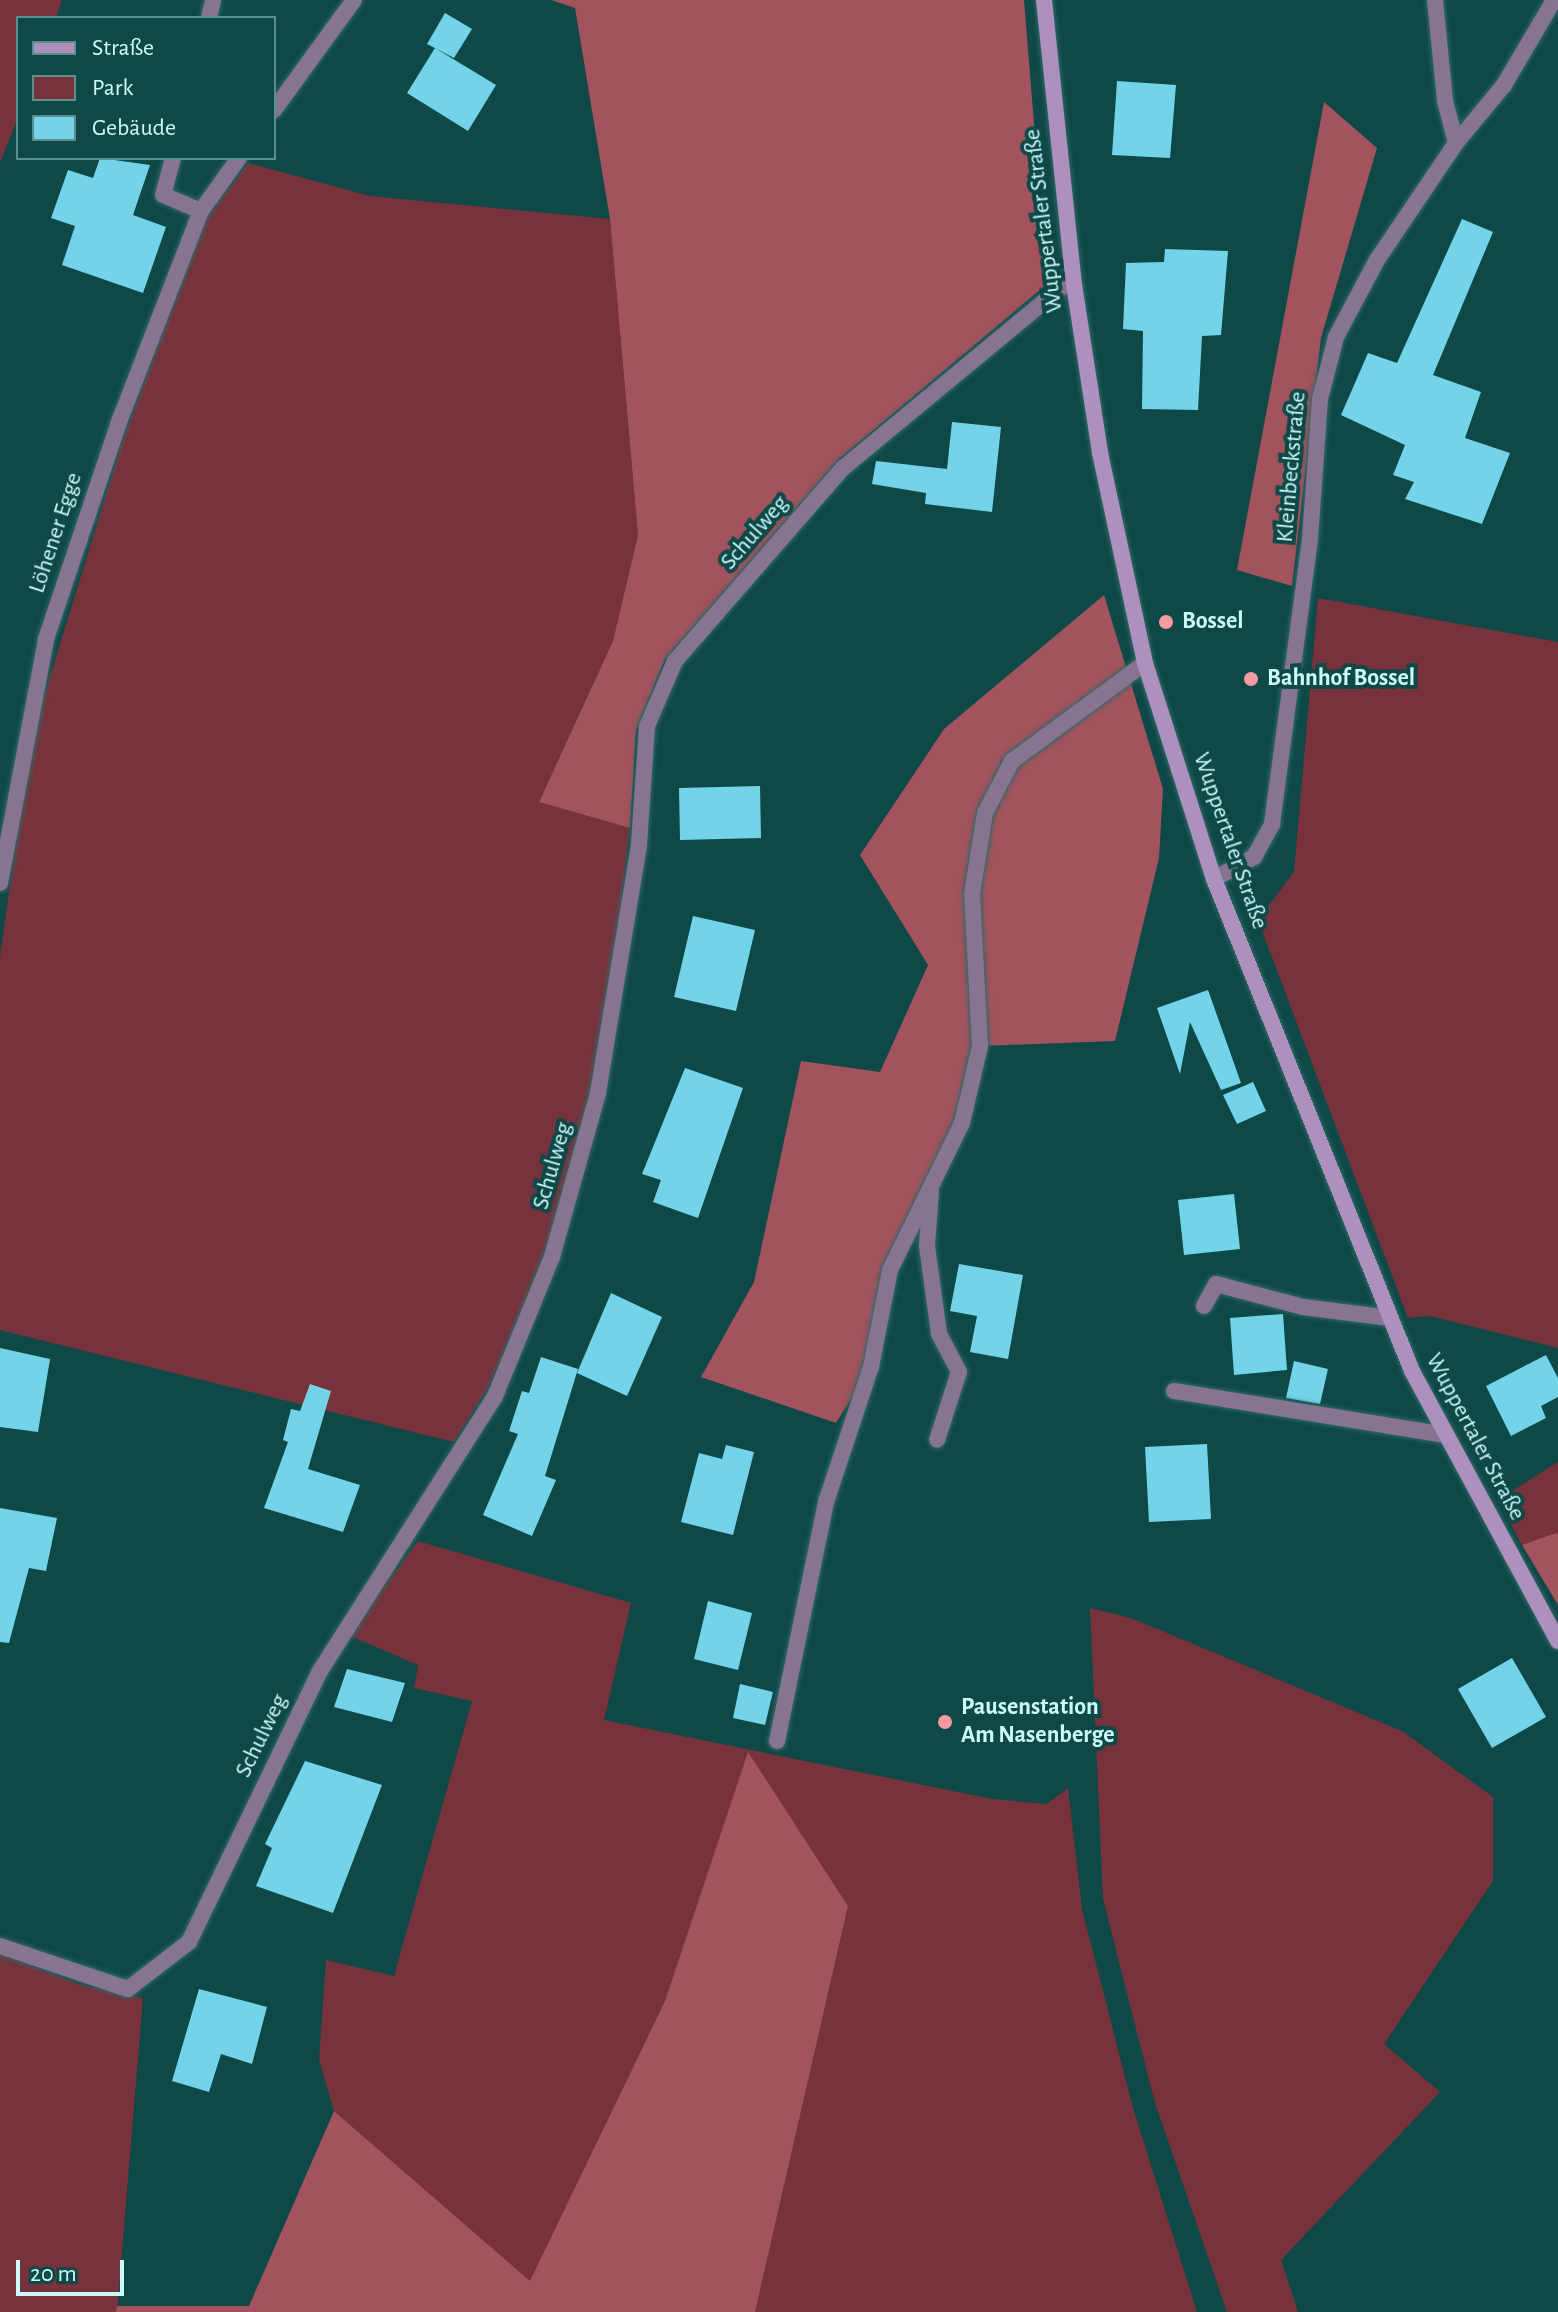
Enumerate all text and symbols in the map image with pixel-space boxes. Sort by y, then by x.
legend [16,16,276,160]
text: Straße [92,36,154,60]
text: Park [92,76,133,100]
text: Gebäude [92,116,176,140]
street label: Wuppertaler Straße [1018,127,1070,315]
street label: Kleinbeckstraße [1271,390,1313,544]
street label: Löhener Egge [23,469,89,597]
street label: Schulweg [715,490,795,576]
place label: Bossel [1182,608,1244,636]
marker: Bossel [1157,613,1175,631]
place label: Bahnhof Bossel [1267,665,1415,693]
marker: Bahnhof Bossel [1242,670,1260,688]
street label: Wuppertaler Straße [1186,749,1274,933]
street label: Schulweg [527,1119,579,1213]
street label: Wuppertaler Straße [1419,1349,1531,1525]
street label: Schulweg [230,1690,294,1782]
place label: Pausenstation Am Nasenberge [961,1694,1115,1750]
marker: Pausenstation Am Nasenberge [936,1713,954,1731]
scale bar [20,2244,128,2294]
text: 20 m [30,2262,77,2286]

